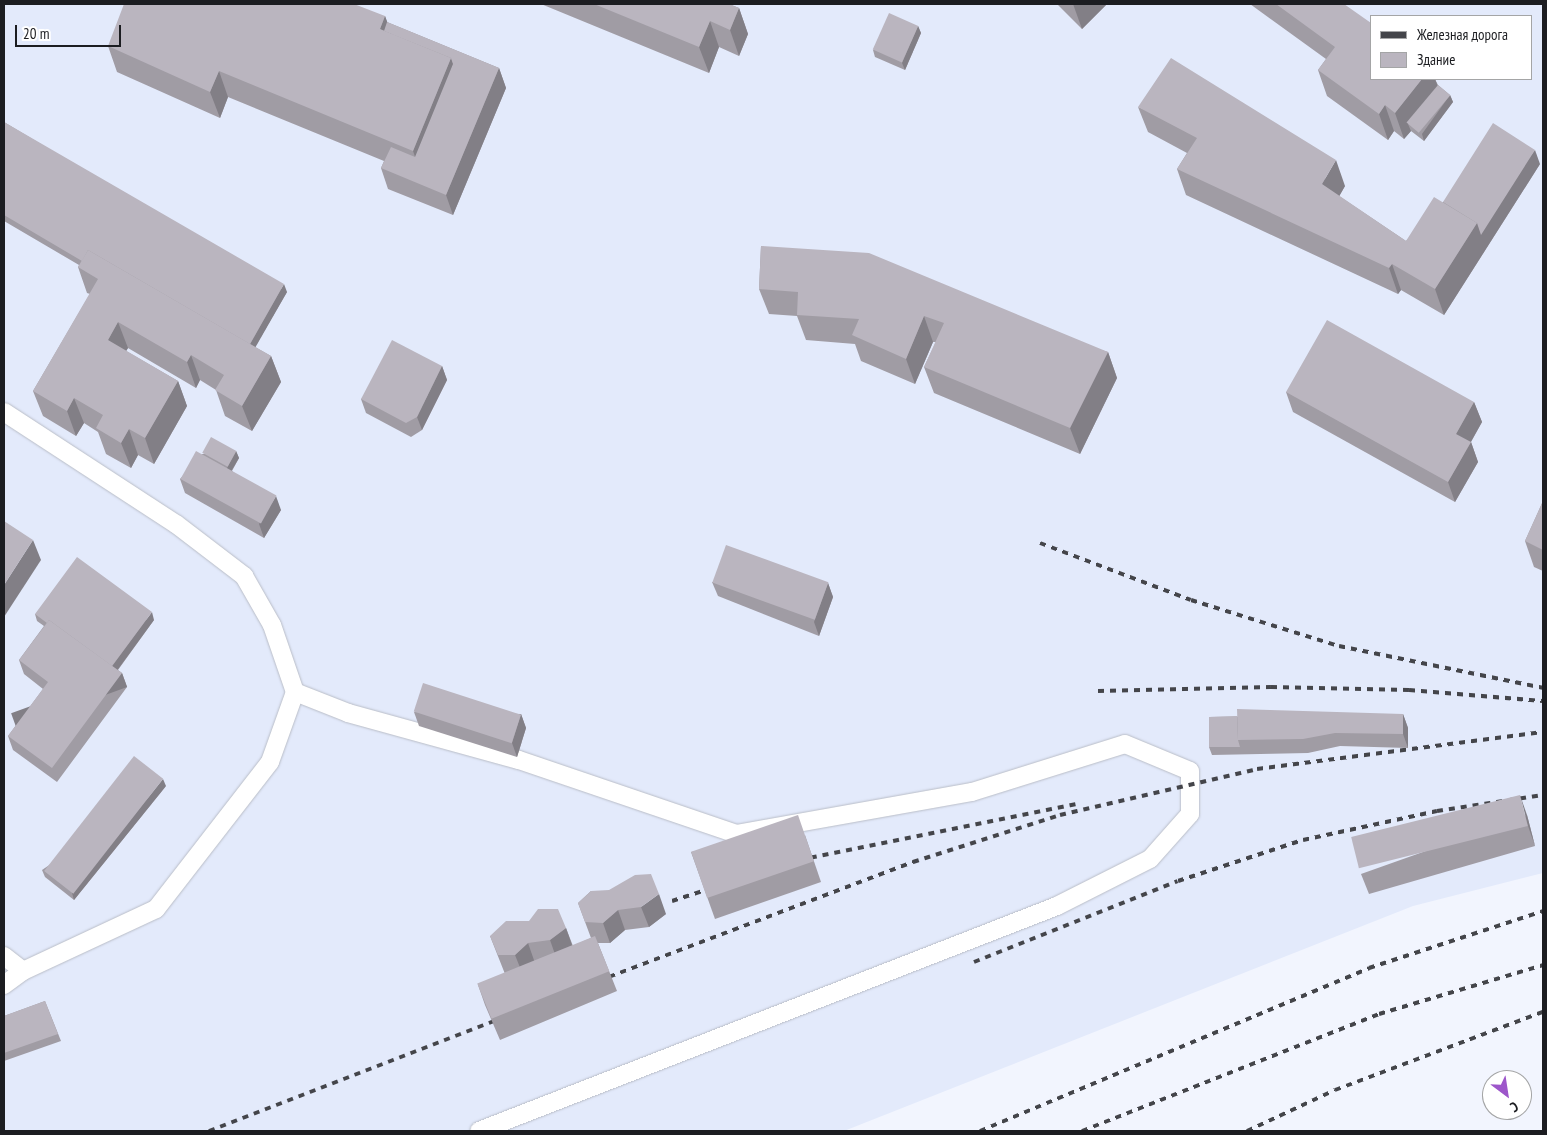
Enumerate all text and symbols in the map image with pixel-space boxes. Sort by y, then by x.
scale bar [18,15,124,47]
legend [1370,15,1532,80]
text: 20 m [23,24,49,43]
text: Железная дорога [1417,25,1508,44]
text: Здание [1417,50,1455,69]
north arrow [1482,1070,1532,1120]
text: С [1507,1098,1522,1116]

